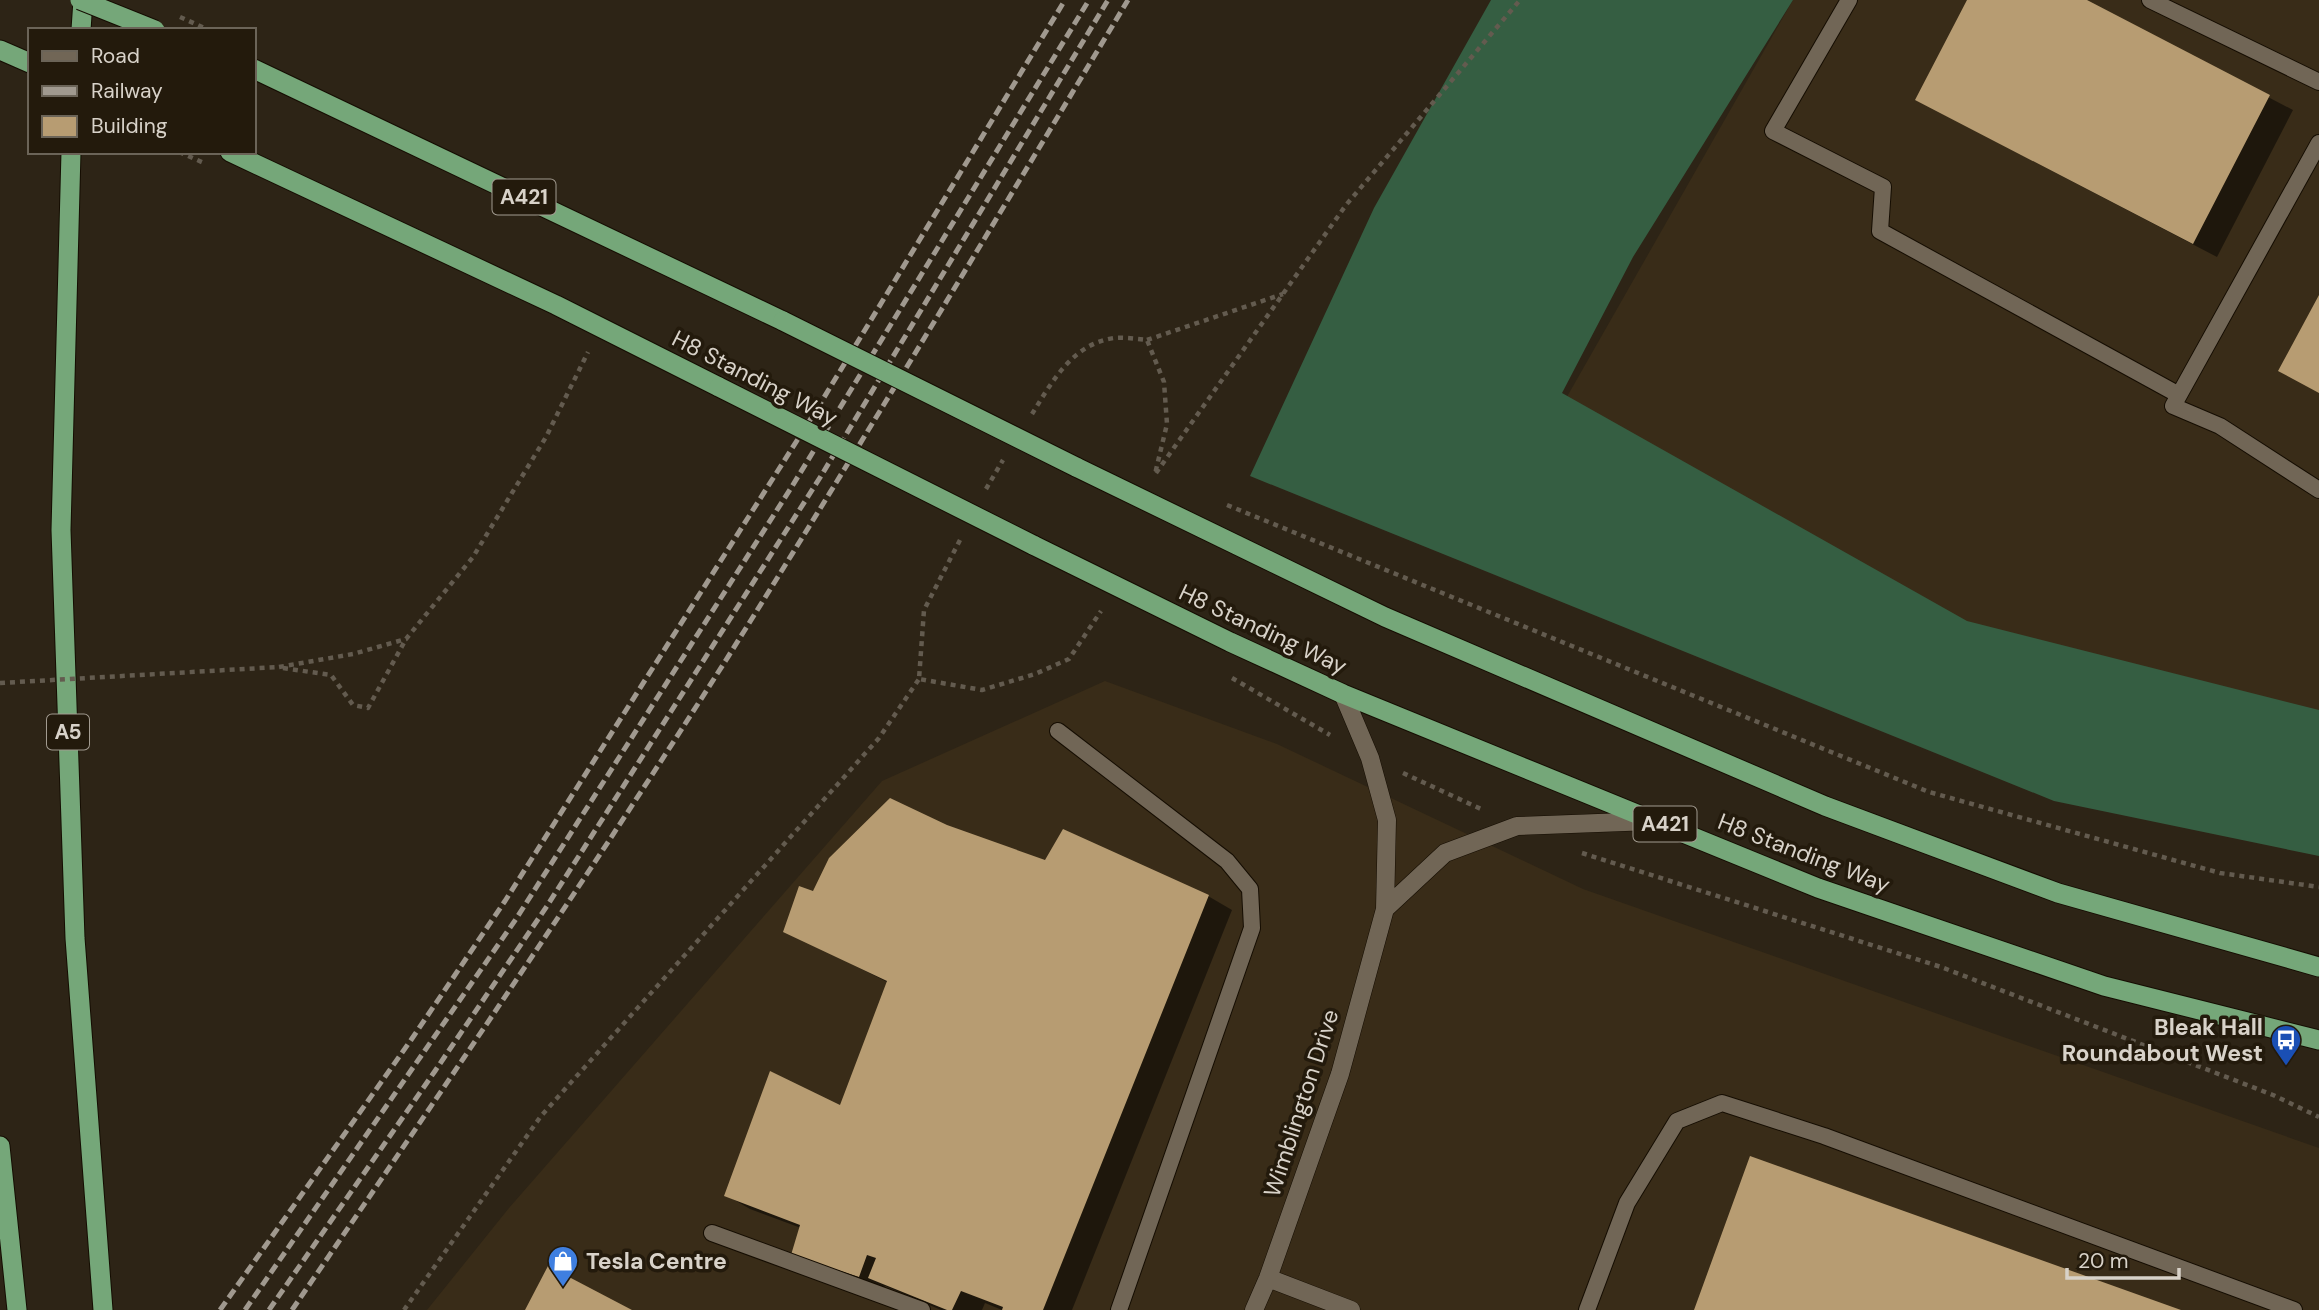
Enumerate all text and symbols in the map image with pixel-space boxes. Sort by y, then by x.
legend [28,28,256,154]
text: Road [91,42,140,70]
text: Railway [91,77,163,105]
text: Building [91,112,168,140]
road number: A421 [492,180,556,214]
street label: H8 Standing Way [667,323,843,433]
street label: H8 Standing Way [1174,577,1352,681]
road number: A5 [47,714,89,750]
road number: A421 [1634,806,1696,842]
street label: H8 Standing Way [1714,806,1895,900]
street label: Wimblington Drive [1257,1005,1345,1201]
place label: Bleak Hall Roundabout West [2062,1012,2263,1068]
bus stop icon: Bleak Hall Roundabout West [2269,1023,2303,1067]
scale bar [2067,1236,2179,1280]
shop icon: Tesla Centre [546,1244,580,1288]
place label: Tesla Centre [586,1246,727,1276]
text: 20 m [2078,1247,2129,1275]

